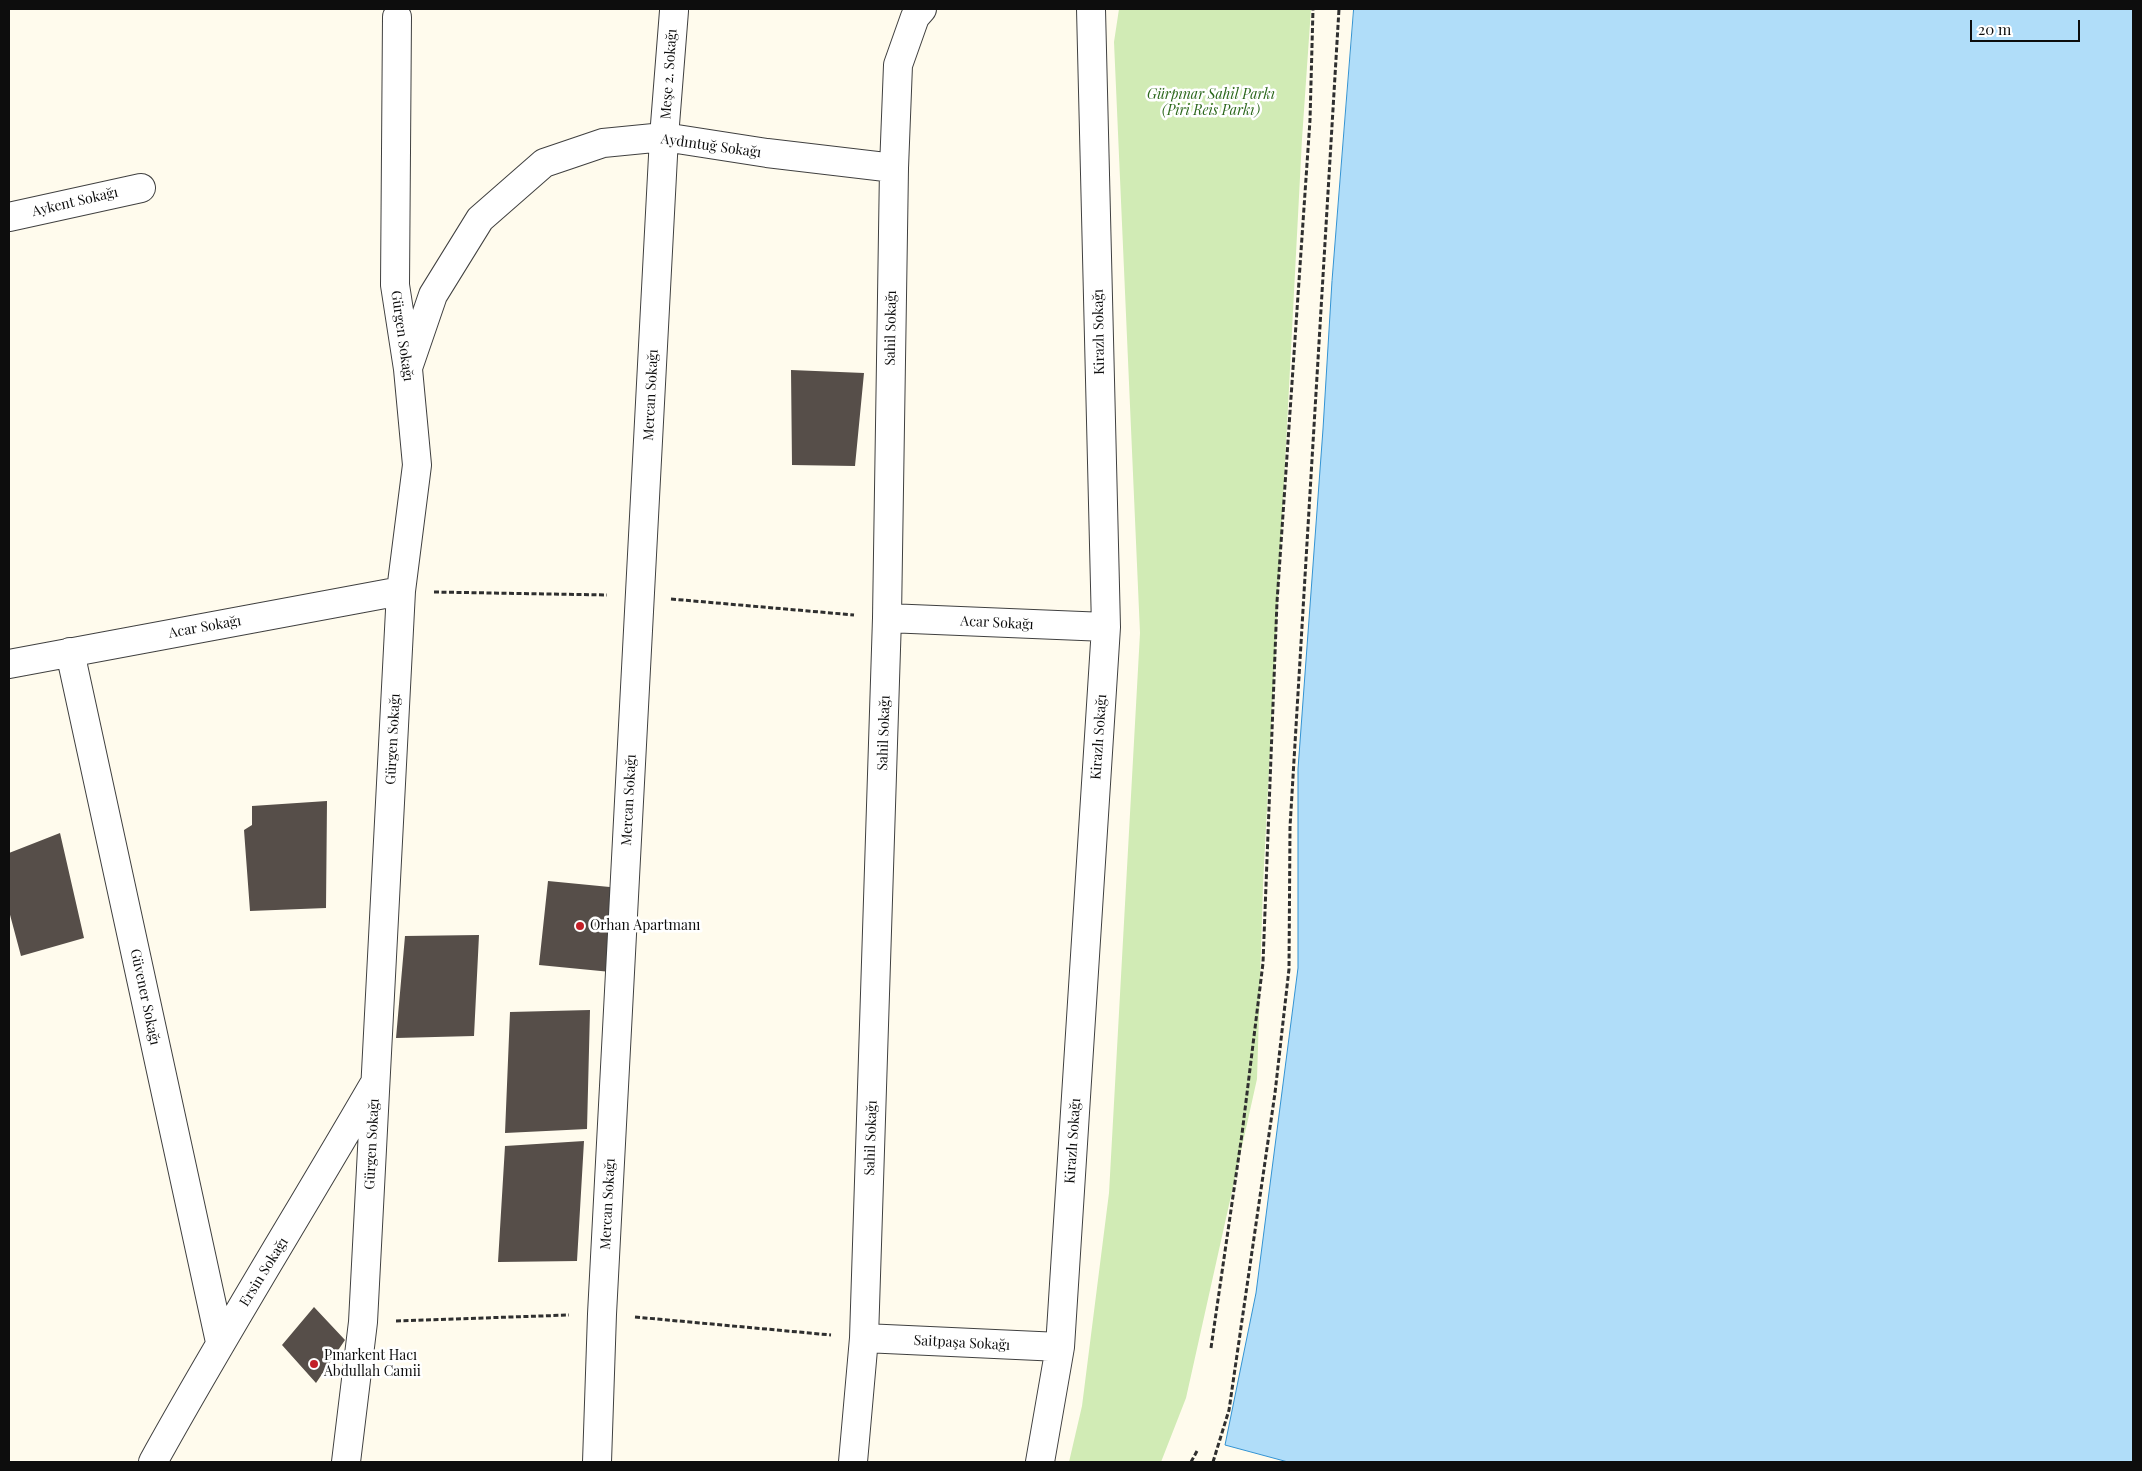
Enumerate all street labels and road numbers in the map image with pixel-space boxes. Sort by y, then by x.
street label: Meşe 2. Sokağı [657,28,681,120]
street label: Aydıntuğ Sokağı [660,131,762,161]
street label: Aykent Sokağı [30,184,120,220]
street label: Kirazlı Sokağı [1090,289,1108,375]
street label: Gürgen Sokağı [387,290,417,382]
street label: Sahil Sokağı [882,290,900,366]
street label: Mercan Sokağı [640,349,662,441]
street label: Acar Sokağı [167,612,243,642]
street label: Acar Sokağı [960,613,1034,633]
street label: Gürgen Sokağı [382,693,404,785]
street label: Kirazlı Sokağı [1088,694,1110,780]
street label: Sahil Sokağı [874,695,894,771]
street label: Mercan Sokağı [618,754,640,846]
street label: Güvener Sokağı [127,947,163,1047]
street label: Gürgen Sokağı [361,1098,383,1190]
street label: Kirazlı Sokağı [1062,1098,1084,1184]
street label: Sahil Sokağı [861,1100,881,1176]
street label: Mercan Sokağı [597,1158,619,1250]
street label: Ersin Sokağı [236,1234,292,1310]
street label: Saitpaşa Sokağı [913,1332,1011,1354]

